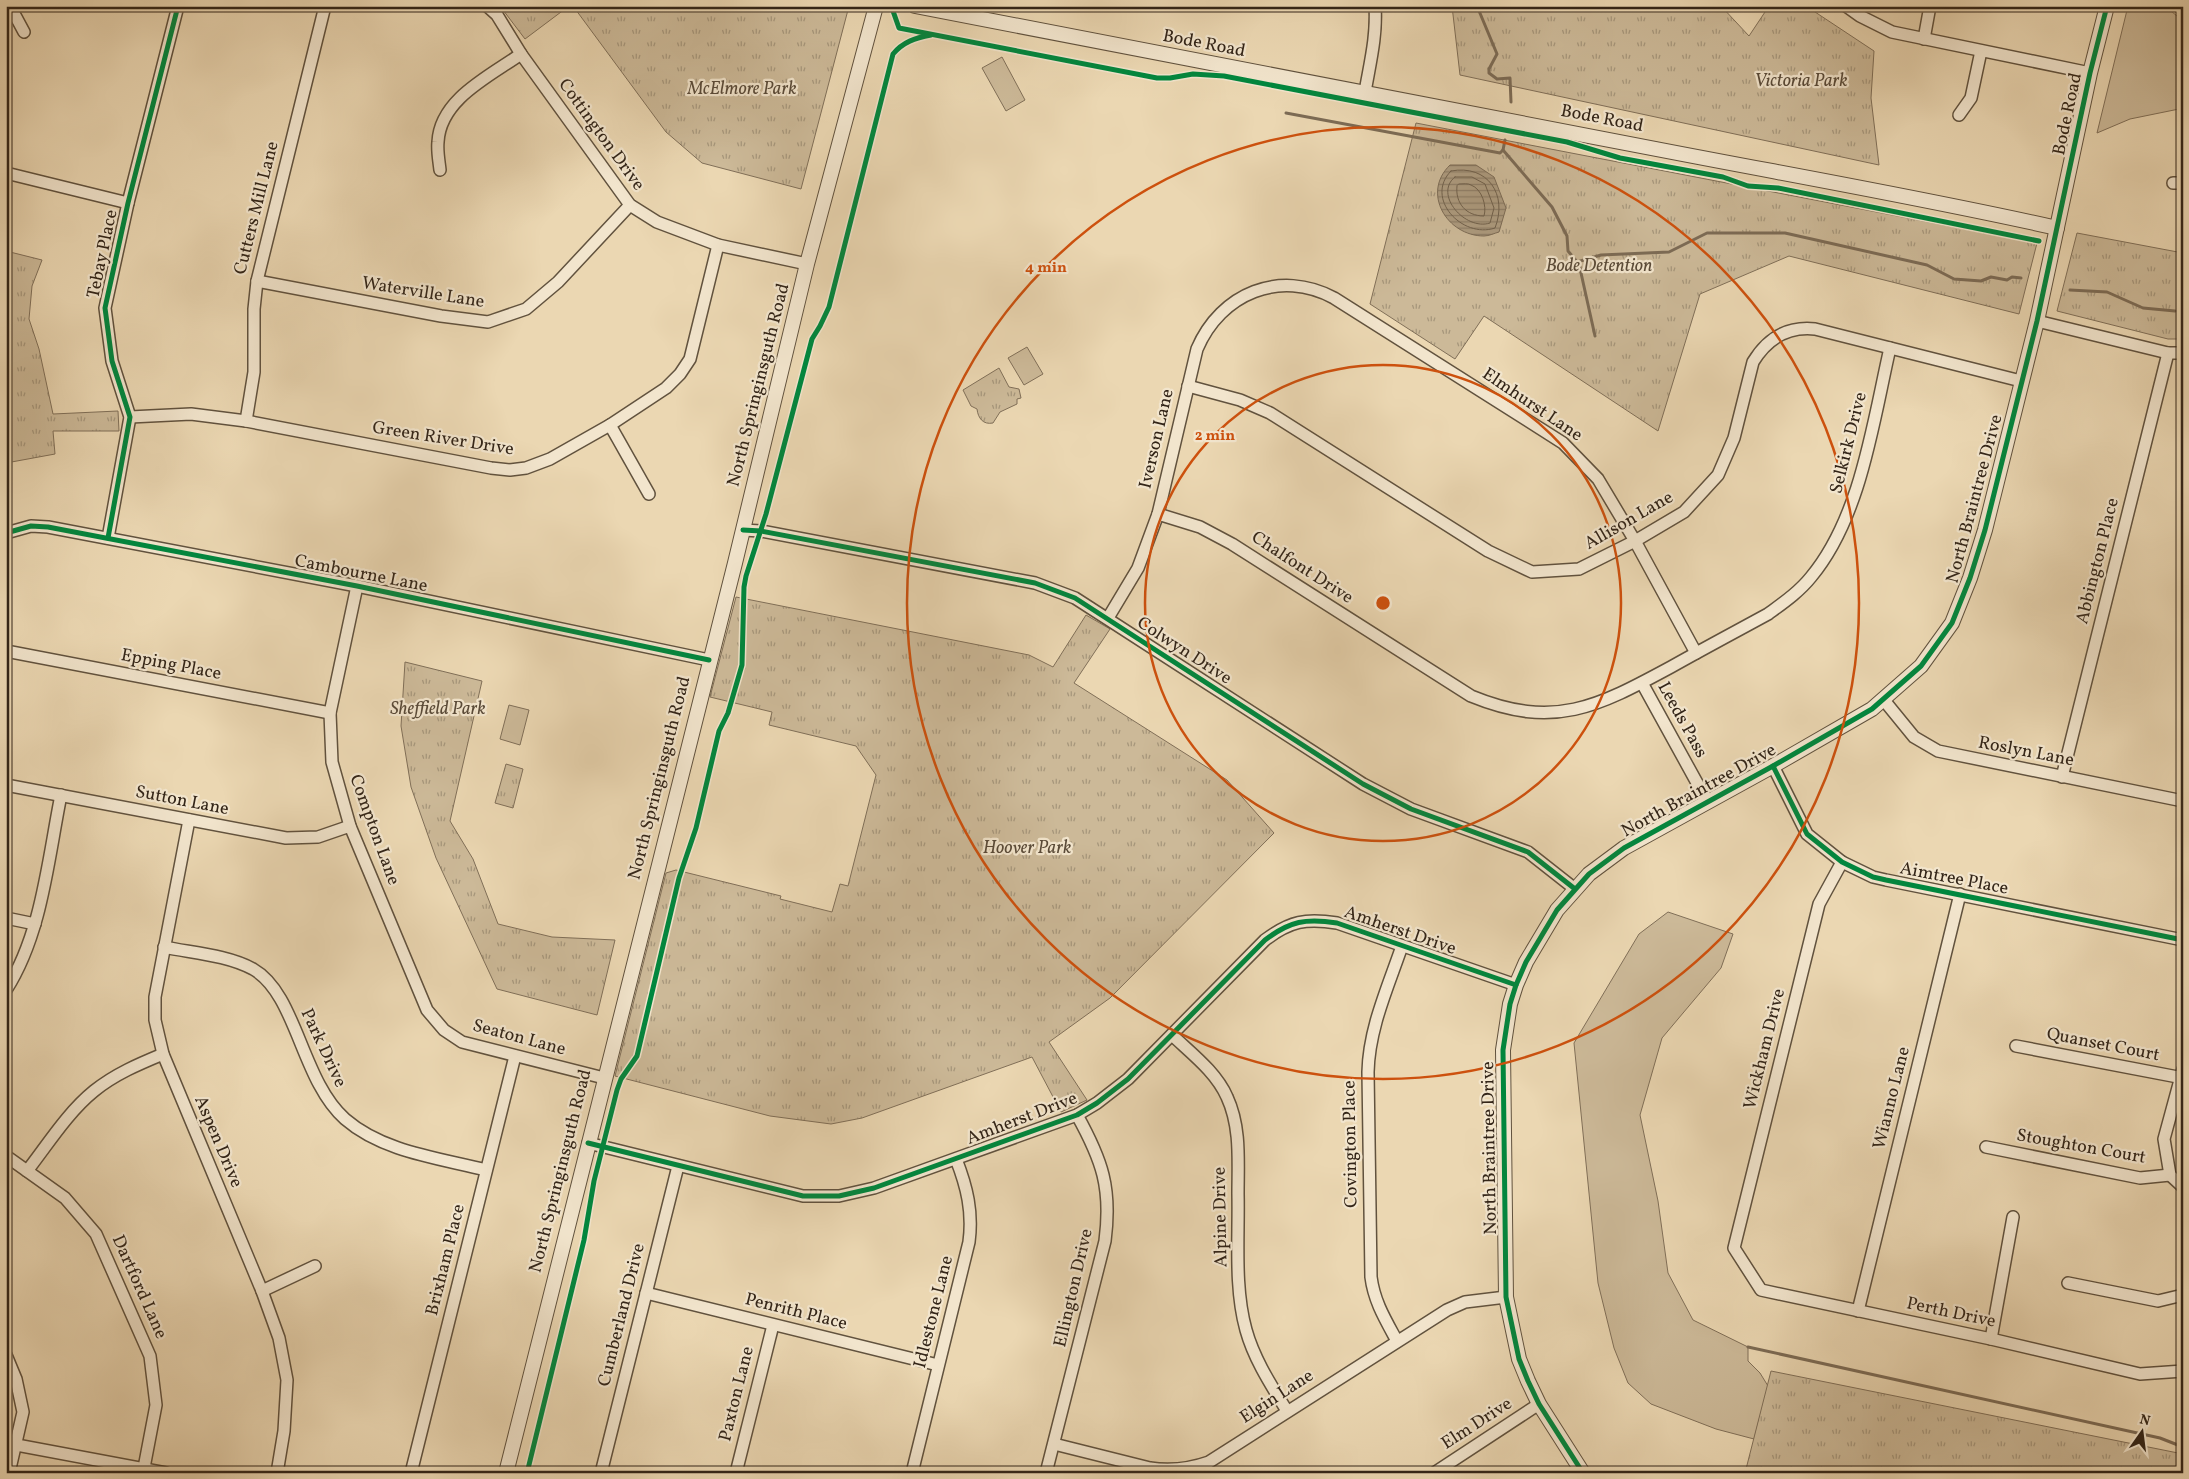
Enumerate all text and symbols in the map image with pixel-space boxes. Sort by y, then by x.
street label: Bode Road [1161,24,1247,64]
park label: Victoria Park [1754,69,1848,94]
street label: Bode Road [2047,70,2089,158]
street label: Cottington Drive [552,74,650,196]
park label: McElmore Park [687,77,796,102]
street label: Bode Road [1559,99,1645,139]
street label: Cutters Mill Lane [228,139,286,277]
street label: Tebay Place [81,207,125,301]
park label: Bode Detention [1546,254,1652,279]
text: 4 min [1025,258,1067,279]
street label: Waterville Lane [360,271,486,315]
street label: North Springinsguth Road [722,281,796,489]
street label: Elmhurst Lane [1477,362,1587,448]
street label: Iverson Lane [1133,387,1181,491]
street label: Selkirk Drive [1824,390,1874,496]
street label: North Braintree Drive [1940,412,2010,586]
street label: Green River Drive [371,415,515,463]
text: 2 min [1195,426,1235,447]
street label: Allison Lane [1580,485,1678,557]
street label: Abbington Place [2070,495,2126,627]
street label: Chalfont Drive [1246,526,1358,610]
street label: Cambourne Lane [292,549,430,599]
centre of rings [1374,594,1392,612]
street label: Colwyn Drive [1132,611,1236,691]
street label: Epping Place [119,643,223,687]
street label: North Springinsguth Road [623,674,697,882]
street label: Leeds Pass [1651,677,1713,763]
park label: Sheffield Park [390,697,486,722]
street label: Roslyn Lane [1976,730,2076,774]
street label: North Braintree Drive [1617,738,1781,844]
street label: Compton Lane [342,771,406,889]
street label: Sutton Lane [133,780,231,822]
park label: Hoover Park [983,836,1071,861]
street label: Aimtree Place [1898,856,2010,902]
street label: Amherst Drive [1341,900,1459,962]
street label: Wickham Drive [1738,986,1792,1112]
street label: Park Drive [294,1004,352,1092]
street label: Seaton Lane [470,1014,568,1062]
street label: Quanset Court [2044,1022,2162,1068]
street label: Wianno Lane [1867,1044,1917,1152]
street label: North Braintree Drive [1476,1061,1504,1235]
street label: North Springinsguth Road [524,1067,598,1275]
street label: Covington Place [1337,1080,1365,1208]
street label: Amherst Drive [963,1086,1081,1152]
street label: Aspen Drive [187,1092,249,1192]
street label: Stoughton Court [2014,1123,2148,1171]
street label: Alpine Drive [1208,1166,1234,1268]
street label: Brixham Place [420,1202,472,1318]
street label: Ellington Drive [1048,1226,1100,1350]
street label: Dartford Lane [105,1231,173,1343]
street label: Cumberland Drive [592,1241,652,1389]
street label: Idlestone Lane [908,1253,960,1371]
street label: Penrith Place [742,1287,850,1337]
street label: Perth Drive [1904,1291,1998,1335]
street label: Paxton Lane [713,1344,761,1444]
street label: Elgin Lane [1235,1364,1319,1430]
street label: Elm Drive [1437,1392,1517,1456]
north arrow [2116,1406,2166,1456]
text: N [2138,1410,2152,1431]

